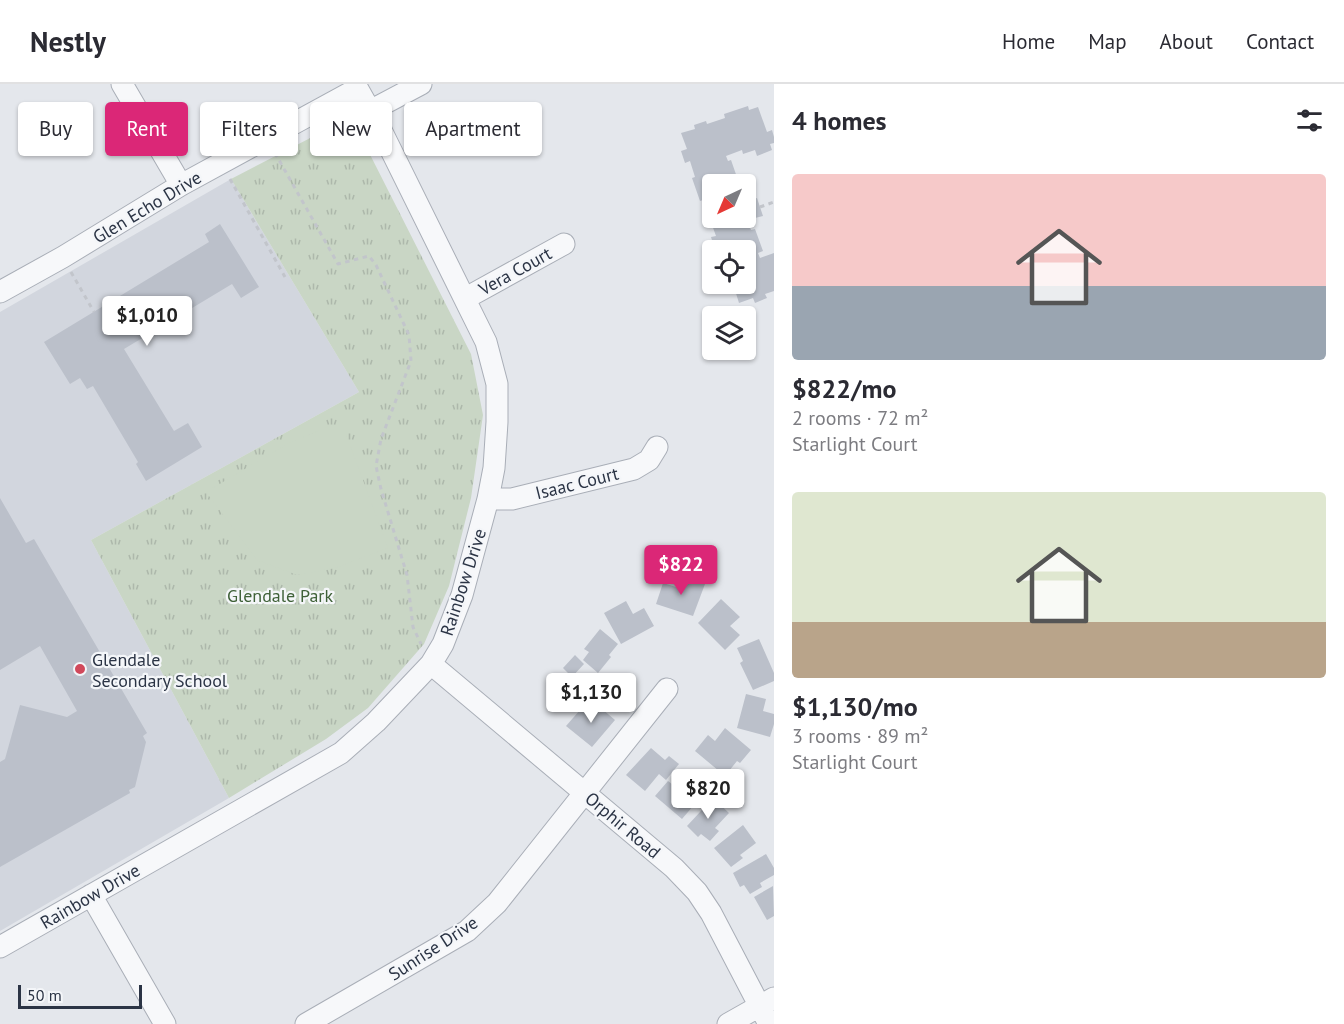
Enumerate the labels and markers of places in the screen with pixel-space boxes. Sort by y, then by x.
pin: $1,010 [98,296,196,347]
pin: $822 [645,545,717,596]
place label: Glendale Secondary School [92,648,228,692]
marker: Glendale Secondary School [73,662,87,676]
pin: $1,130 [542,673,640,724]
pin: $820 [672,769,744,820]

